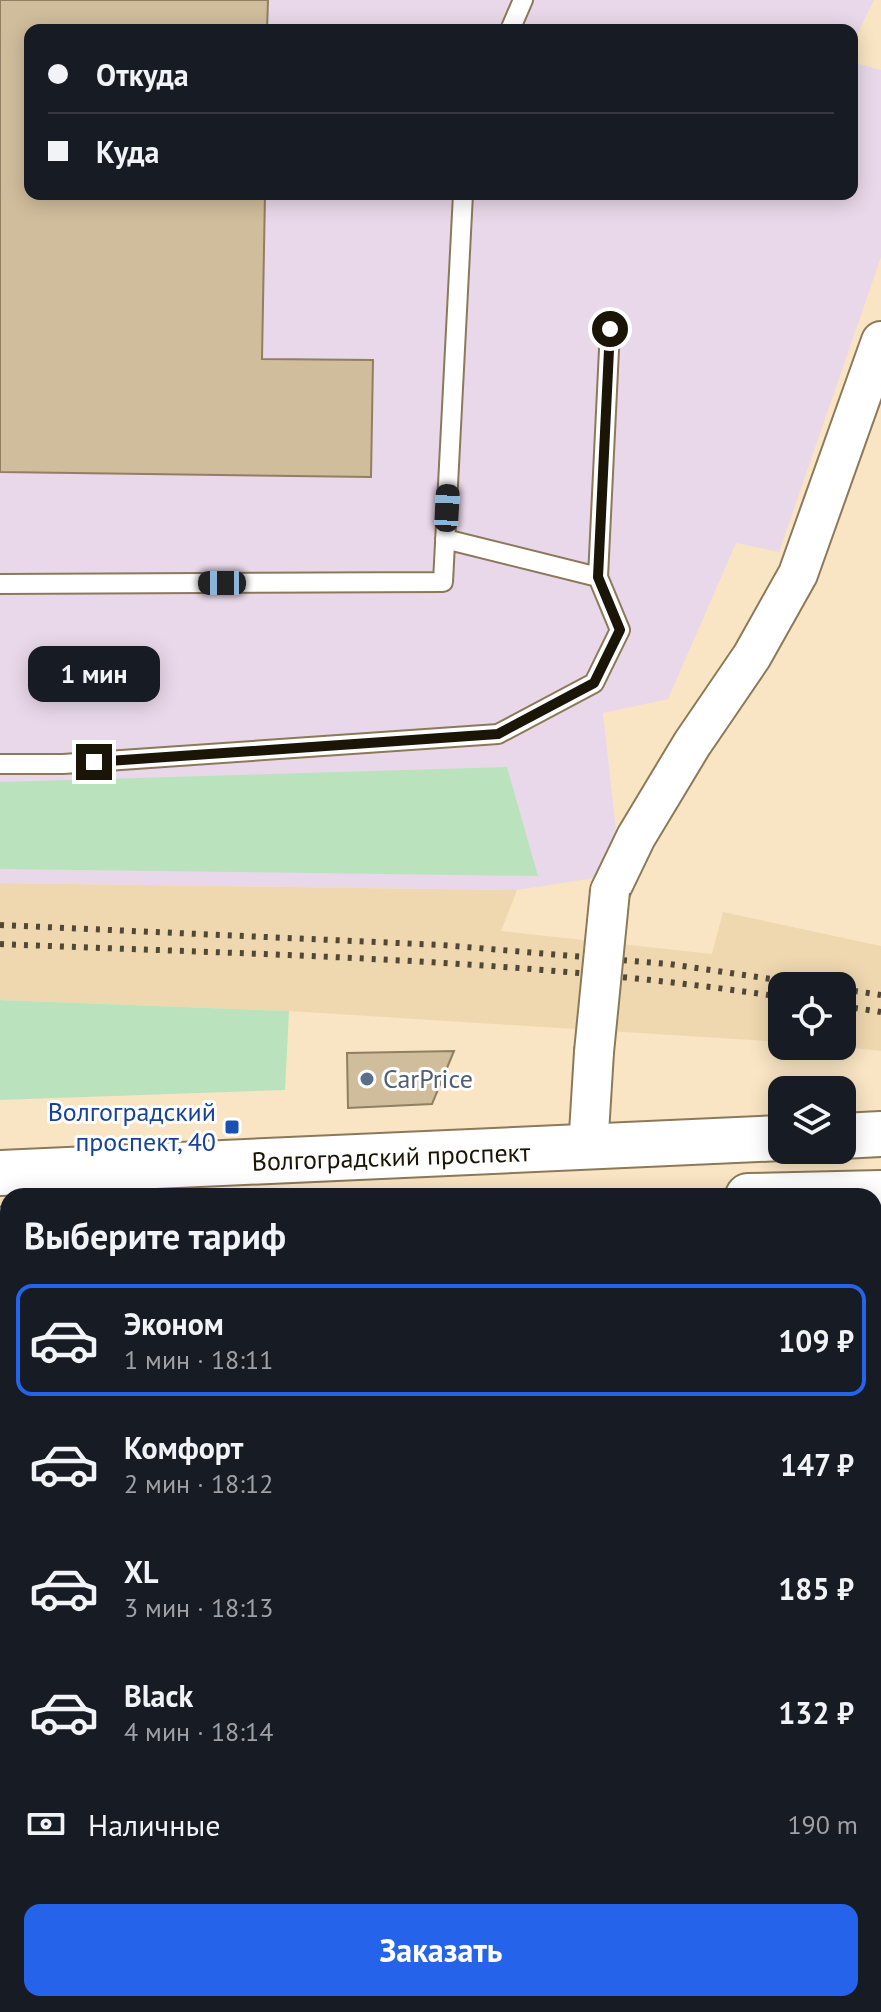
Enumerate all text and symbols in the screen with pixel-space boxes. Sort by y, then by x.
text: Откуда [96,55,189,94]
text: Куда [96,132,159,171]
route start [592,311,628,347]
car [434,483,460,533]
car [198,571,246,595]
callout: 1 мин [28,646,160,702]
text: 1 мин [61,657,127,690]
route end [76,744,112,780]
map controls [768,972,856,1164]
button: locate [768,972,856,1060]
place label: CarPrice [383,1062,473,1095]
marker: CarPrice [358,1070,376,1088]
button: layers [768,1076,856,1164]
place label: Волгоградский проспект, 40 [48,1095,216,1158]
marker: Волгоградский проспект, 40 [223,1118,241,1136]
street label: Волгоградский проспект [251,1135,532,1178]
text: Выберите тариф [24,1212,286,1259]
icon: car [28,1304,100,1376]
text: Эконом [124,1304,224,1343]
text: 109 ₽ [778,1321,854,1360]
text: 1 мин · 18:11 [124,1343,273,1376]
icon: car [28,1428,100,1500]
text: Комфорт [124,1428,243,1467]
text: 147 ₽ [780,1445,854,1484]
text: 2 мин · 18:12 [124,1467,273,1500]
icon: car [28,1552,100,1624]
text: XL [124,1552,158,1591]
text: 185 ₽ [778,1569,854,1608]
text: 3 мин · 18:13 [124,1591,273,1624]
icon: car [28,1676,100,1748]
text: Black [124,1676,193,1715]
text: 132 ₽ [778,1693,854,1732]
text: 4 мин · 18:14 [124,1715,273,1748]
icon: cash [24,1802,68,1846]
text: Наличные [88,1805,220,1844]
text: 190 m [787,1808,858,1841]
button: Заказать [24,1904,858,1996]

